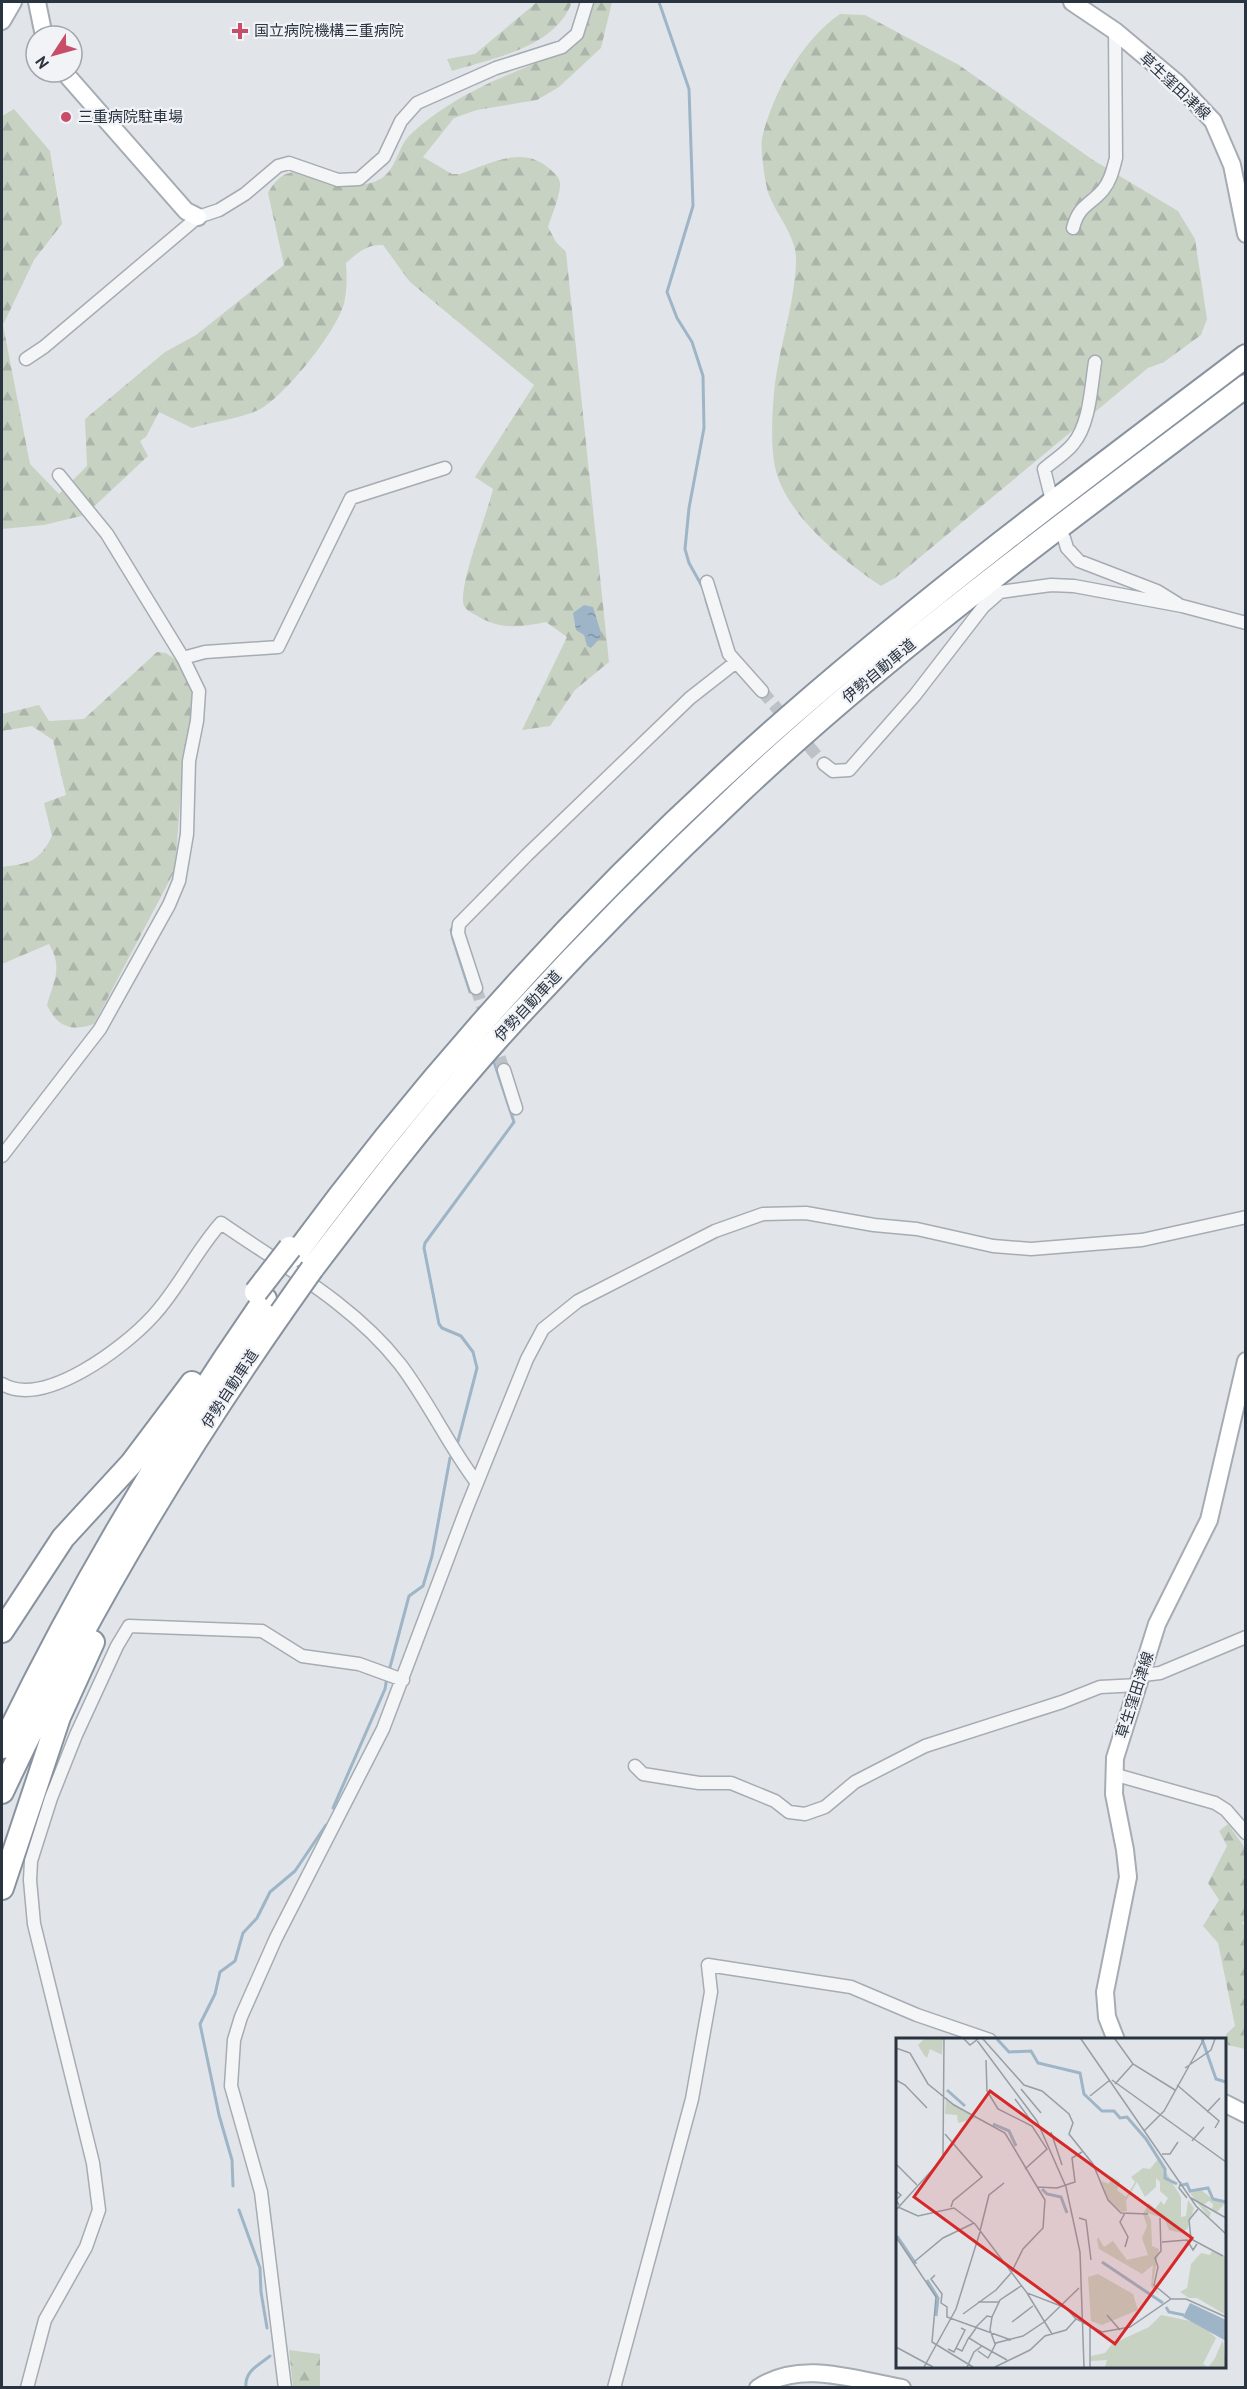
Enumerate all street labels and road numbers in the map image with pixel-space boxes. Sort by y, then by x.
street label: 草生窪田津線 [1136,48,1215,123]
street label: 伊勢自動車道 [838,634,919,707]
street label: 伊勢自動車道 [490,966,565,1045]
street label: 伊勢自動車道 [197,1346,262,1432]
street label: 草生窪田津線 [1112,1649,1157,1741]

